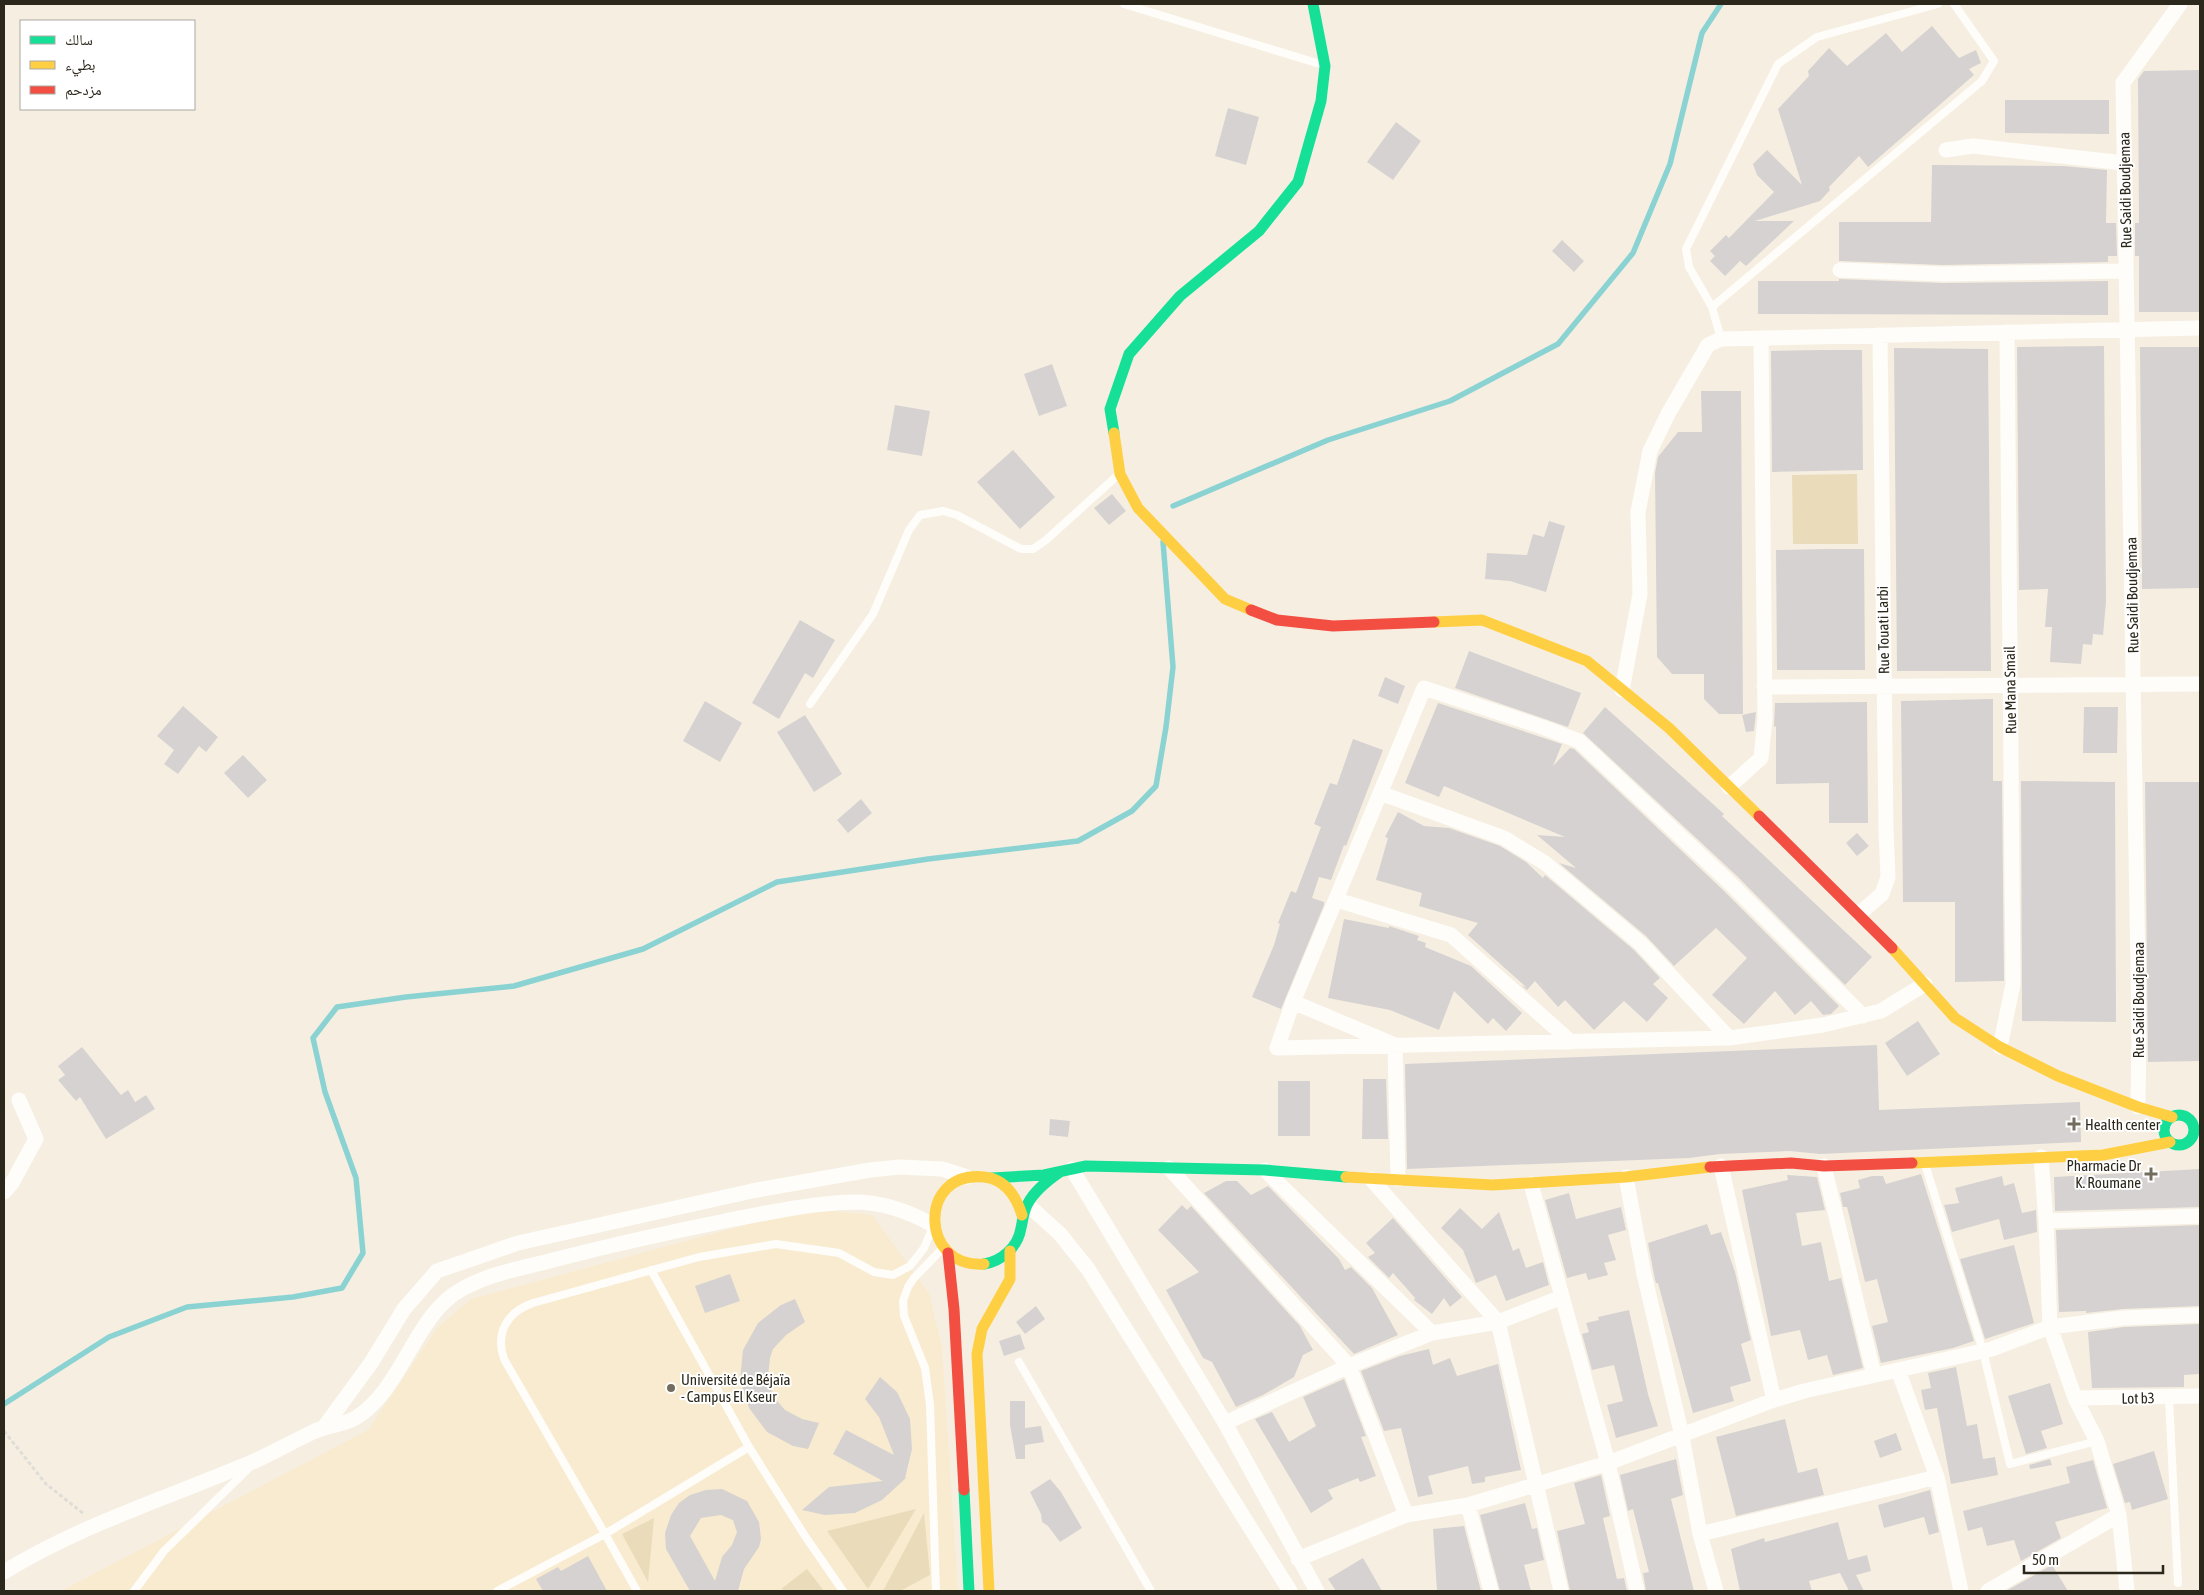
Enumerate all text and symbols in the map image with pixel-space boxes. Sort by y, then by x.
legend [20,20,195,110]
text: سالك [65,31,93,48]
text: بطيء [65,56,95,77]
text: مزدحم [65,81,102,100]
street label: Rue Saidi Boudjemaa [2115,132,2135,248]
street label: Rue Saidi Boudjemaa [2122,537,2142,653]
street label: Rue Touati Larbi [1874,586,1892,674]
street label: Rue Mana Smail [2001,646,2019,734]
street label: Rue Saidi Boudjemaa [2130,942,2147,1058]
place label: Health center [2085,1116,2161,1133]
marker: Health center [2067,1117,2081,1131]
place label: Pharmacie Dr K. Roumane [2067,1157,2142,1191]
marker: Pharmacie Dr K. Roumane [2145,1168,2157,1180]
place label: Université de Béjaïa - Campus El Kseur [681,1371,790,1405]
marker: Université de Béjaïa - Campus El Kseur [665,1382,677,1394]
street label: Lot b3 [2121,1389,2155,1407]
scale bar [2024,1542,2163,1574]
text: 50 m [2032,1551,2059,1568]

